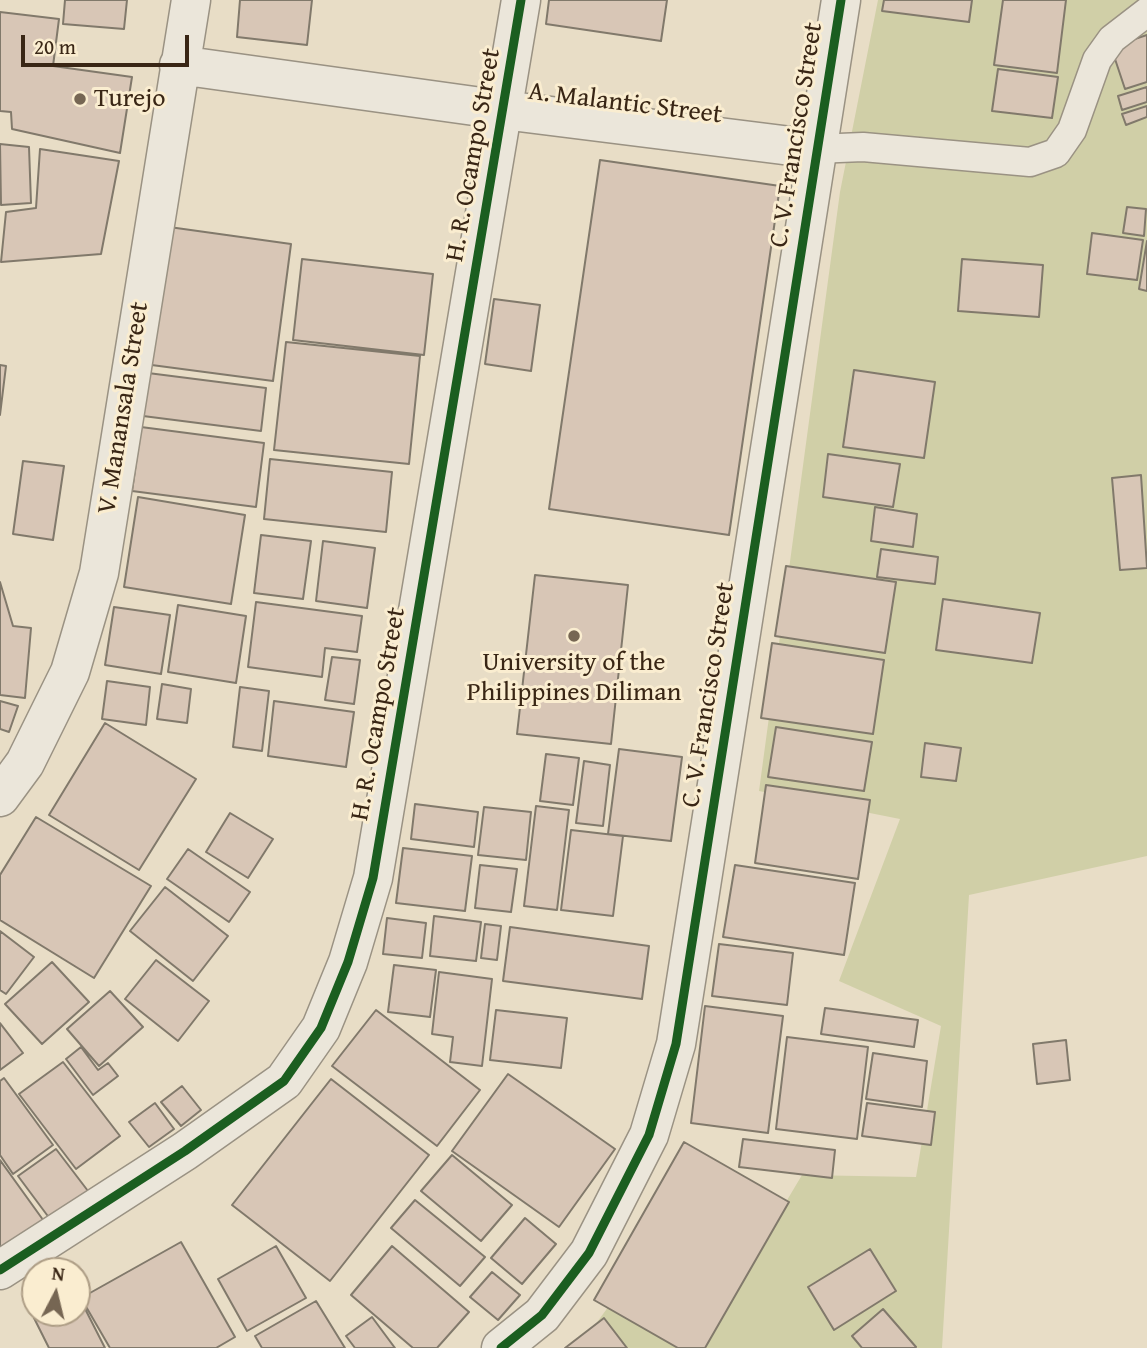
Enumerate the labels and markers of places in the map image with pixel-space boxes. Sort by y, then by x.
place label: Turejo [94,83,165,115]
marker: Turejo [72,91,88,107]
marker: University of the Philippines Diliman [566,628,582,644]
place label: University of the Philippines Diliman [467,647,681,708]

